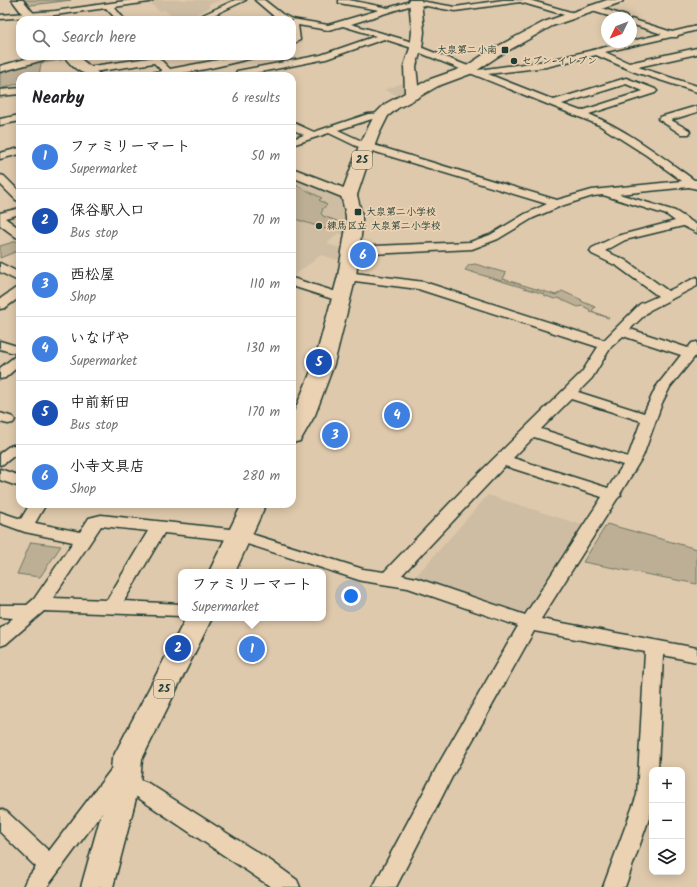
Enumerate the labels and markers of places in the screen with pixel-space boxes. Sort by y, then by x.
place label: 大泉第二小南 [437,42,497,58]
marker: 大泉第二小南 [500,45,510,55]
place label: セブン-イレブン [522,53,597,69]
marker: セブン-イレブン [509,56,519,66]
place label: 大泉第二小学校 [366,204,436,220]
marker: 大泉第二小学校 [353,207,363,217]
place label: 練馬区立 大泉第二小学校 [327,218,441,234]
marker: 練馬区立 大泉第二小学校 [314,221,324,231]
pin: 6 [350,240,376,270]
pin: 5 [306,347,332,377]
pin: 4 [384,400,410,430]
pin: 3 [322,420,348,450]
pin: 2 [165,633,191,663]
pin: 1 [239,634,265,664]

